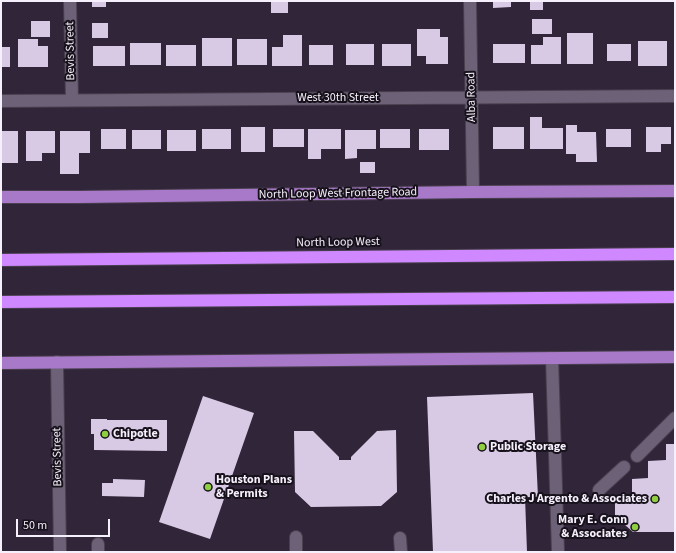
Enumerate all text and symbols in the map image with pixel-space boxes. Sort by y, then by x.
street label: Bevis Street [63,21,79,81]
street label: Alba Road [464,72,480,122]
street label: West 30th Street [297,91,379,105]
street label: North Loop West Frontage Road [259,185,417,203]
street label: North Loop West [296,235,380,251]
street label: Bevis Street [50,427,66,487]
place label: Chipotle [113,427,158,441]
marker: Chipotle [100,429,110,439]
place label: Public Storage [490,440,566,454]
marker: Public Storage [477,442,487,452]
place label: Houston Plans & Permits [216,473,292,501]
marker: Houston Plans & Permits [203,482,213,492]
place label: Charles J Argento & Associates [486,492,647,506]
marker: Charles J Argento & Associates [650,494,660,504]
scale bar [18,511,112,537]
place label: Mary E. Conn & Associates [558,513,627,541]
text: 50 m [23,517,47,534]
marker: Mary E. Conn & Associates [630,522,640,532]

